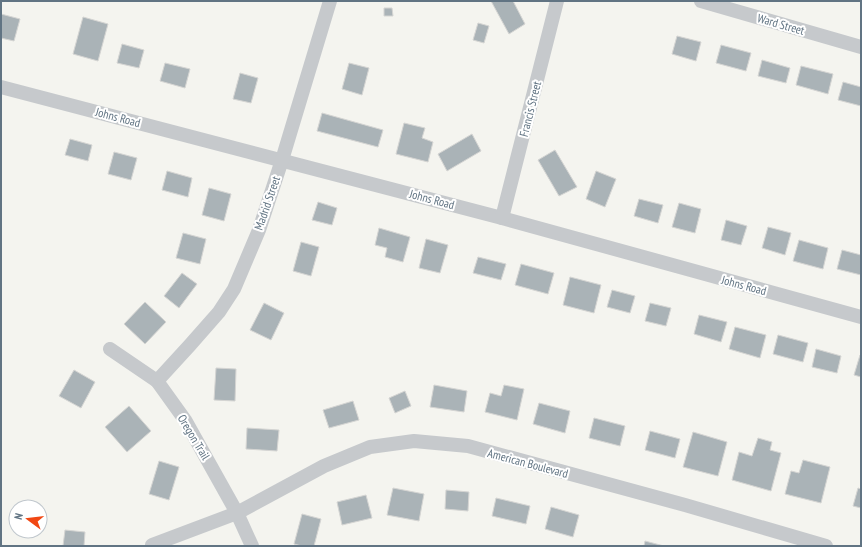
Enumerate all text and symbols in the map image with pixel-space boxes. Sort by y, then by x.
street label: Ward Street [756,10,807,38]
street label: Francis Street [516,79,544,138]
street label: Johns Road [93,104,142,130]
street label: Madrid Street [251,173,283,232]
street label: Johns Road [407,186,456,212]
street label: Johns Road [719,272,768,298]
street label: Oregon Trail [175,412,214,463]
street label: American Boulevard [486,445,570,481]
north arrow [8,499,48,539]
text: N [11,512,26,521]

